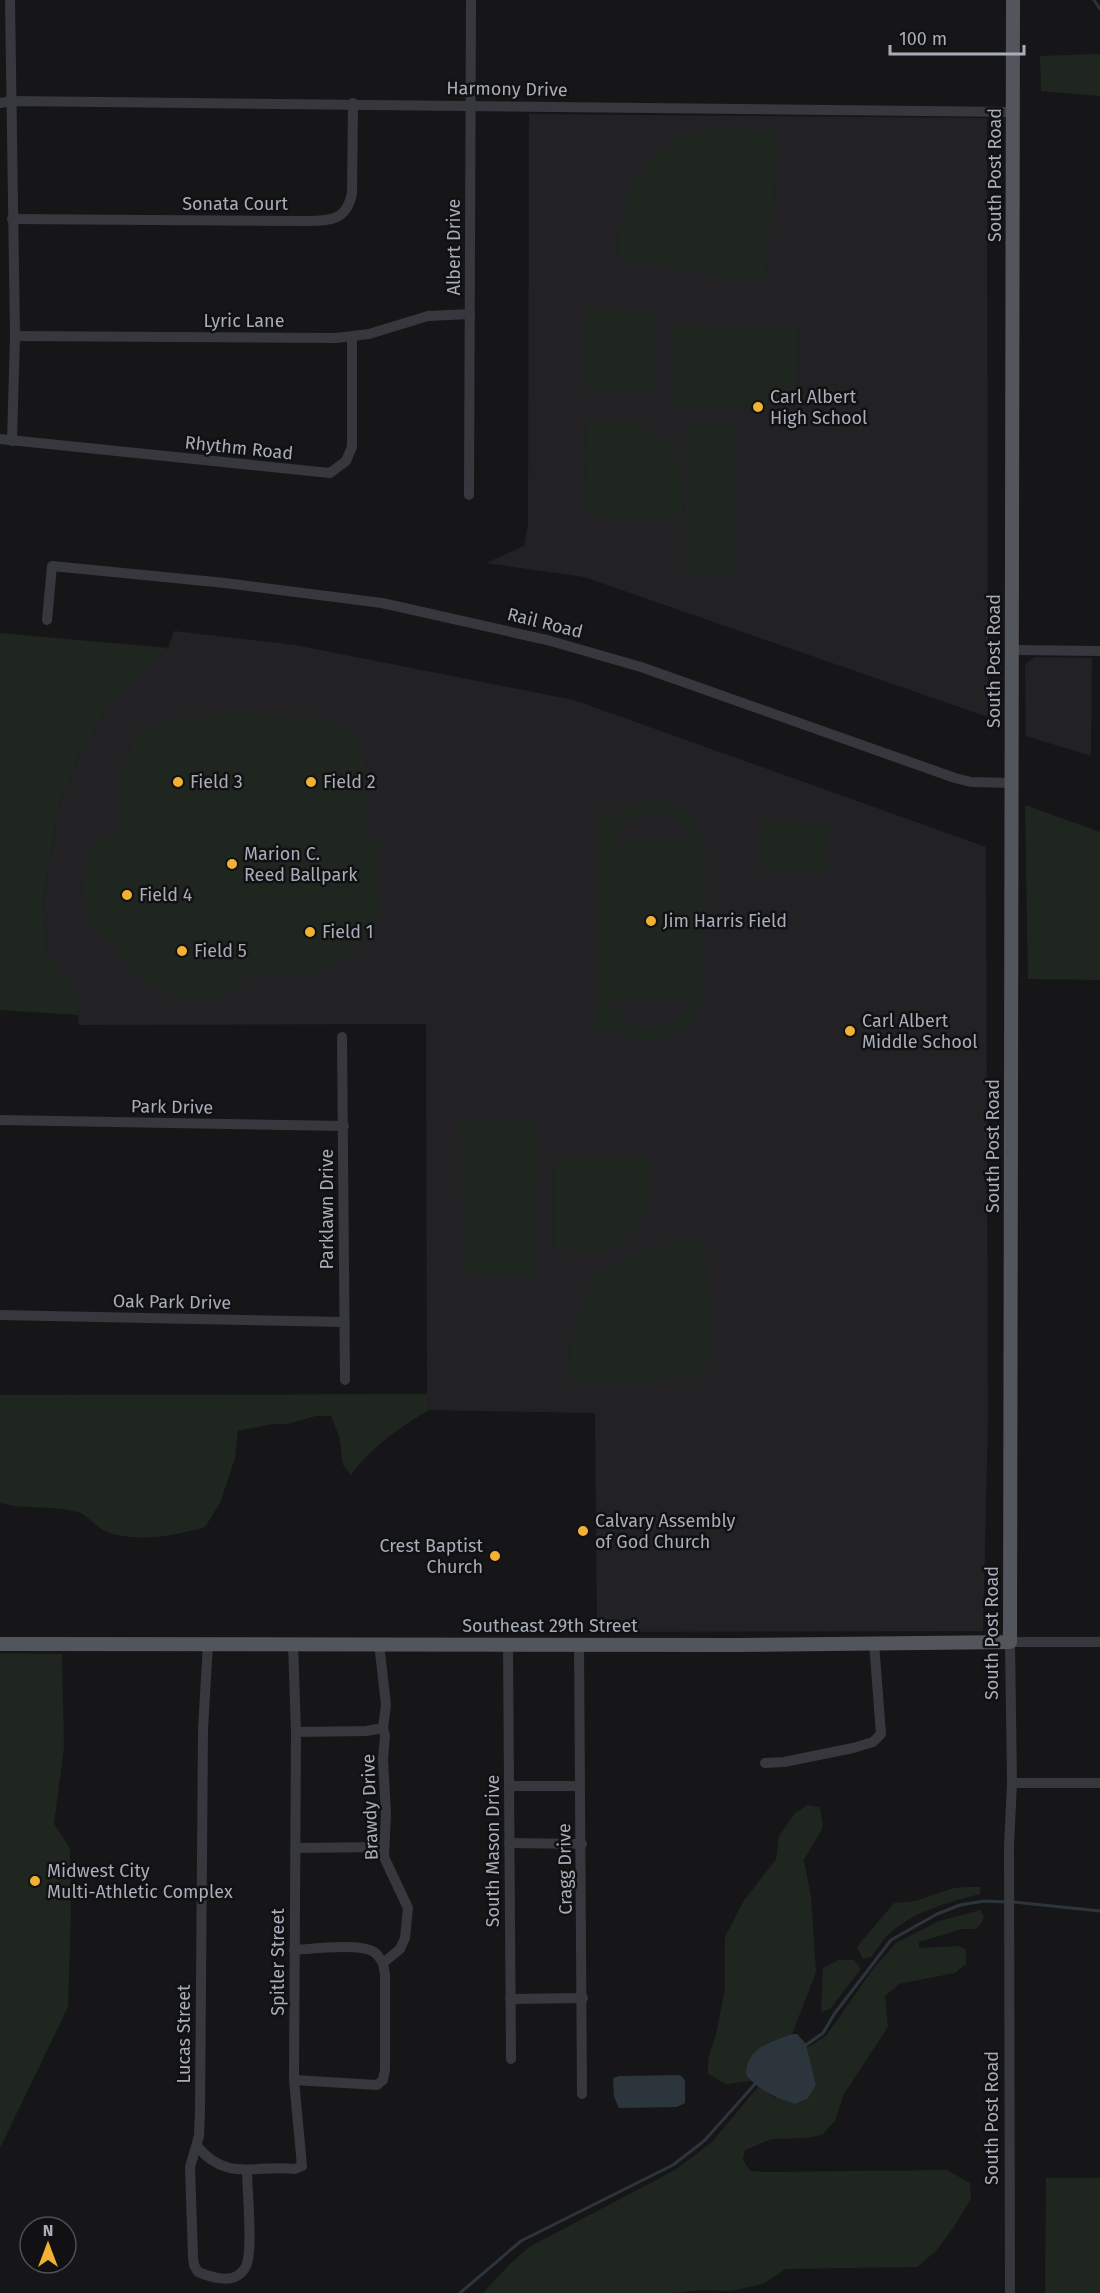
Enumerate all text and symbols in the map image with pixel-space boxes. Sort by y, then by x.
scale bar [890,18,1024,56]
text: 100 m [899,28,947,50]
street label: Harmony Drive [446,77,568,101]
street label: South Post Road [984,108,1006,242]
street label: Sonata Court [182,193,288,215]
street label: Albert Drive [443,199,465,295]
street label: Lyric Lane [204,310,284,332]
place label: Carl Albert High School [770,386,867,429]
marker: Carl Albert High School [751,400,765,414]
street label: Rhythm Road [184,431,294,465]
street label: South Post Road [983,594,1005,728]
street label: Rail Road [505,603,585,643]
place label: Field 3 [190,771,243,793]
place label: Field 2 [323,771,376,793]
marker: Field 3 [171,775,185,789]
marker: Field 2 [304,775,318,789]
place label: Marion C. Reed Ballpark [244,843,358,886]
marker: Marion C. Reed Ballpark [225,857,239,871]
place label: Field 4 [139,884,193,906]
marker: Field 4 [120,888,134,902]
place label: Jim Harris Field [663,910,787,932]
marker: Jim Harris Field [644,914,658,928]
place label: Field 1 [322,921,374,943]
marker: Field 1 [303,925,317,939]
place label: Field 5 [194,940,247,962]
marker: Field 5 [175,944,189,958]
place label: Carl Albert Middle School [862,1010,978,1053]
marker: Carl Albert Middle School [843,1024,857,1038]
street label: South Post Road [982,1079,1004,1213]
street label: Park Drive [131,1095,213,1119]
street label: Parklawn Drive [316,1149,338,1269]
street label: Oak Park Drive [113,1290,231,1314]
place label: Calvary Assembly of God Church [595,1510,736,1553]
marker: Calvary Assembly of God Church [576,1524,590,1538]
place label: Crest Baptist Church [379,1535,484,1578]
marker: Crest Baptist Church [488,1549,502,1563]
street label: South Post Road [981,1566,1003,1700]
street label: Southeast 29th Street [462,1615,638,1637]
street label: Brawdy Drive [357,1753,383,1861]
street label: South Mason Drive [482,1775,504,1927]
street label: Cragg Drive [553,1823,577,1915]
place label: Midwest City Multi-Athletic Complex [47,1860,233,1903]
marker: Midwest City Multi-Athletic Complex [28,1874,42,1888]
street label: Spitler Street [267,1908,289,2016]
street label: Lucas Street [173,1984,195,2084]
street label: South Post Road [981,2051,1003,2185]
north arrow [18,2215,78,2275]
text: N [43,2221,53,2240]

